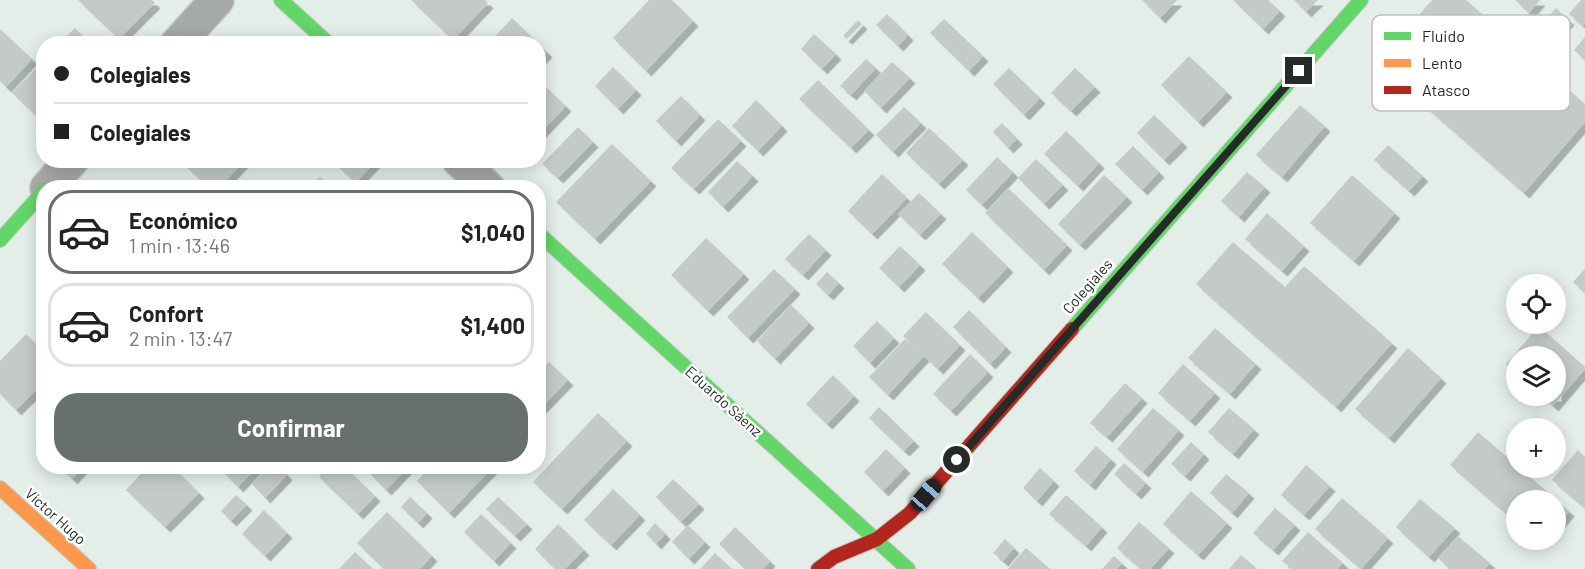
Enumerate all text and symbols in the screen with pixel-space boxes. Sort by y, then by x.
legend [1372,15,1570,111]
text: Fluido [1422,26,1465,45]
text: Lento [1422,53,1463,72]
route end [1285,57,1312,84]
text: Colegiales [90,61,191,87]
text: Atasco [1422,80,1470,99]
text: Colegiales [90,119,191,145]
icon: car [57,205,111,259]
text: Económico [129,207,238,233]
text: $1,040 [461,219,525,245]
text: 1 min · 13:46 [129,233,230,257]
street label: Colegiales [1058,255,1116,317]
map controls [1506,274,1566,550]
button: locate [1506,274,1566,334]
icon: car [57,298,111,352]
text: Confort [129,300,204,326]
text: $1,400 [460,312,525,338]
text: 2 min · 13:47 [129,326,232,350]
button: layers [1506,346,1566,406]
street label: Eduardo Sáenz [682,362,766,440]
button: Confirmar [54,393,528,462]
button: + [1506,418,1566,478]
route start [943,446,970,473]
car [907,476,945,514]
street label: Víctor Hugo [22,484,90,548]
button: − [1506,490,1566,550]

